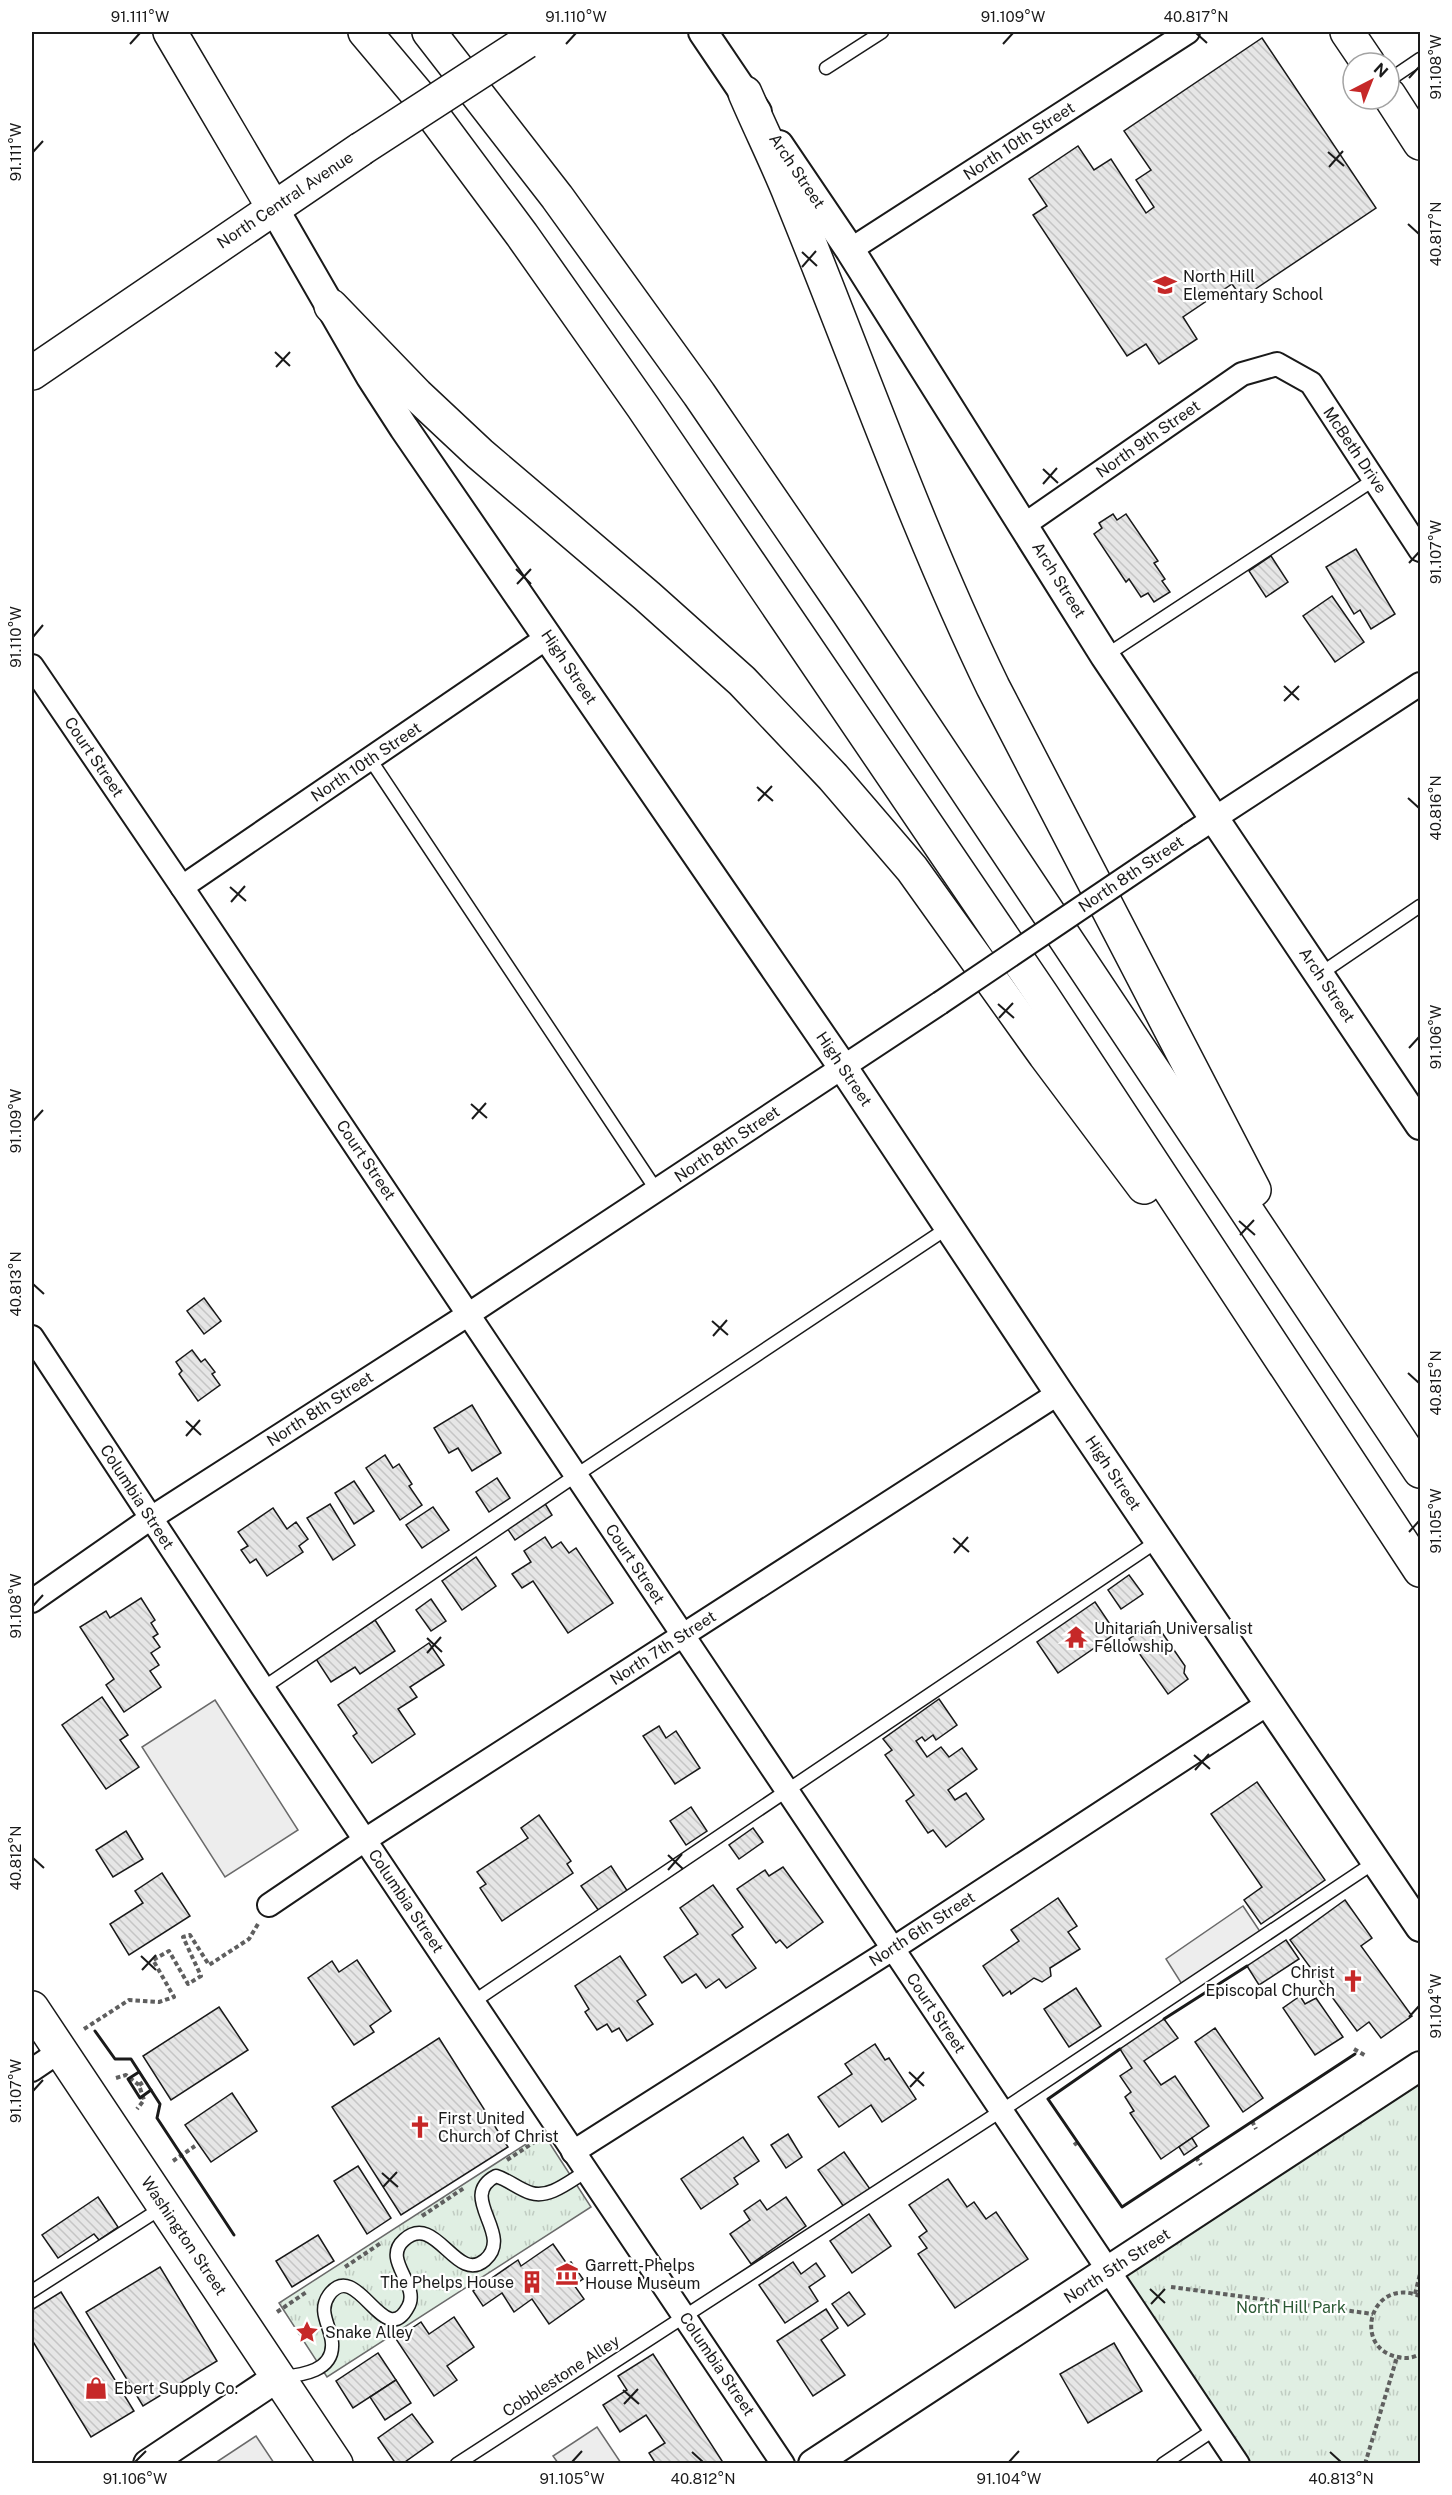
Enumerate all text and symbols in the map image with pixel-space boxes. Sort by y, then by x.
text: 91.111°W [111,8,169,25]
text: 91.110°W [545,8,607,25]
text: 91.109°W [981,8,1045,25]
text: 40.817°N [1163,8,1229,25]
text: 91.108°W [1427,35,1444,100]
north arrow [1341,51,1401,111]
text: N [1370,59,1392,81]
street label: North 10th Street [960,98,1078,184]
text: 91.111°W [7,123,24,181]
street label: Arch Street [765,130,829,212]
street label: North Central Avenue [213,147,357,253]
text: 40.817°N [1427,201,1444,267]
place label: North Hill Elementary School [1183,267,1324,304]
school or university icon: North Hill Elementary School [1152,272,1178,298]
street label: North 9th Street [1092,396,1204,482]
street label: McBeth Drive [1319,403,1391,497]
text: 91.107°W [1427,520,1444,584]
street label: Arch Street [1028,539,1090,621]
text: 91.110°W [7,606,24,668]
street label: High Street [537,626,601,708]
street label: Court Street [60,713,128,801]
street label: North 10th Street [307,718,425,806]
text: 40.816°N [1427,775,1444,841]
street label: North 8th Street [1075,832,1187,916]
street label: Arch Street [1295,944,1359,1026]
text: 91.106°W [1427,1005,1444,1069]
street label: High Street [812,1028,876,1110]
text: 91.109°W [7,1089,24,1153]
street label: North 8th Street [671,1102,783,1186]
street label: Court Street [332,1116,400,1204]
text: 40.813°N [7,1251,24,1317]
text: 40.815°N [1427,1350,1444,1416]
street label: North 8th Street [263,1368,377,1450]
street label: High Street [1081,1432,1145,1514]
street label: Columbia Street [96,1441,178,1553]
text: 91.105°W [1427,1489,1444,1554]
street label: Court Street [601,1520,669,1608]
text: 91.108°W [7,1574,24,1639]
street label: North 7th Street [607,1607,719,1689]
place label: Unitarian Universalist Fellowship [1094,1619,1253,1656]
temple icon: Unitarian Universalist Fellowship [1063,1624,1089,1650]
text: 40.812°N [7,1826,24,1891]
street label: Columbia Street [364,1846,448,1956]
street label: North 6th Street [866,1888,978,1970]
place label: Christ Episcopal Church [1205,1963,1335,2000]
church icon: Christ Episcopal Church [1340,1968,1366,1994]
street label: Court Street [902,1969,970,2057]
text: 91.104°W [1427,1974,1444,2038]
text: 91.107°W [7,2059,24,2123]
place label: First United Church of Christ [438,2109,559,2146]
church icon: First United Church of Christ [407,2114,433,2140]
street label: Washington Street [137,2173,231,2299]
street label: North 5th Street [1060,2225,1174,2307]
place label: Garrett-Phelps House Museum [585,2256,700,2293]
museum icon: Garrett-Phelps House Museum [554,2261,580,2287]
building icon: The Phelps House [519,2269,545,2295]
place label: The Phelps House [380,2273,514,2292]
park label: North Hill Park [1236,2298,1346,2317]
street label: Columbia Street [675,2309,759,2419]
place icon: Snake Alley [294,2319,320,2345]
place label: Snake Alley [325,2323,414,2342]
street label: Cobblestone Alley [499,2331,623,2421]
shop icon: Ebert Supply Co. [83,2375,109,2401]
place label: Ebert Supply Co. [114,2379,238,2398]
text: 91.106°W [103,2470,167,2487]
text: 91.105°W [540,2470,605,2487]
text: 40.812°N [671,2470,736,2487]
text: 91.104°W [977,2470,1041,2487]
text: 40.813°N [1308,2470,1374,2487]

